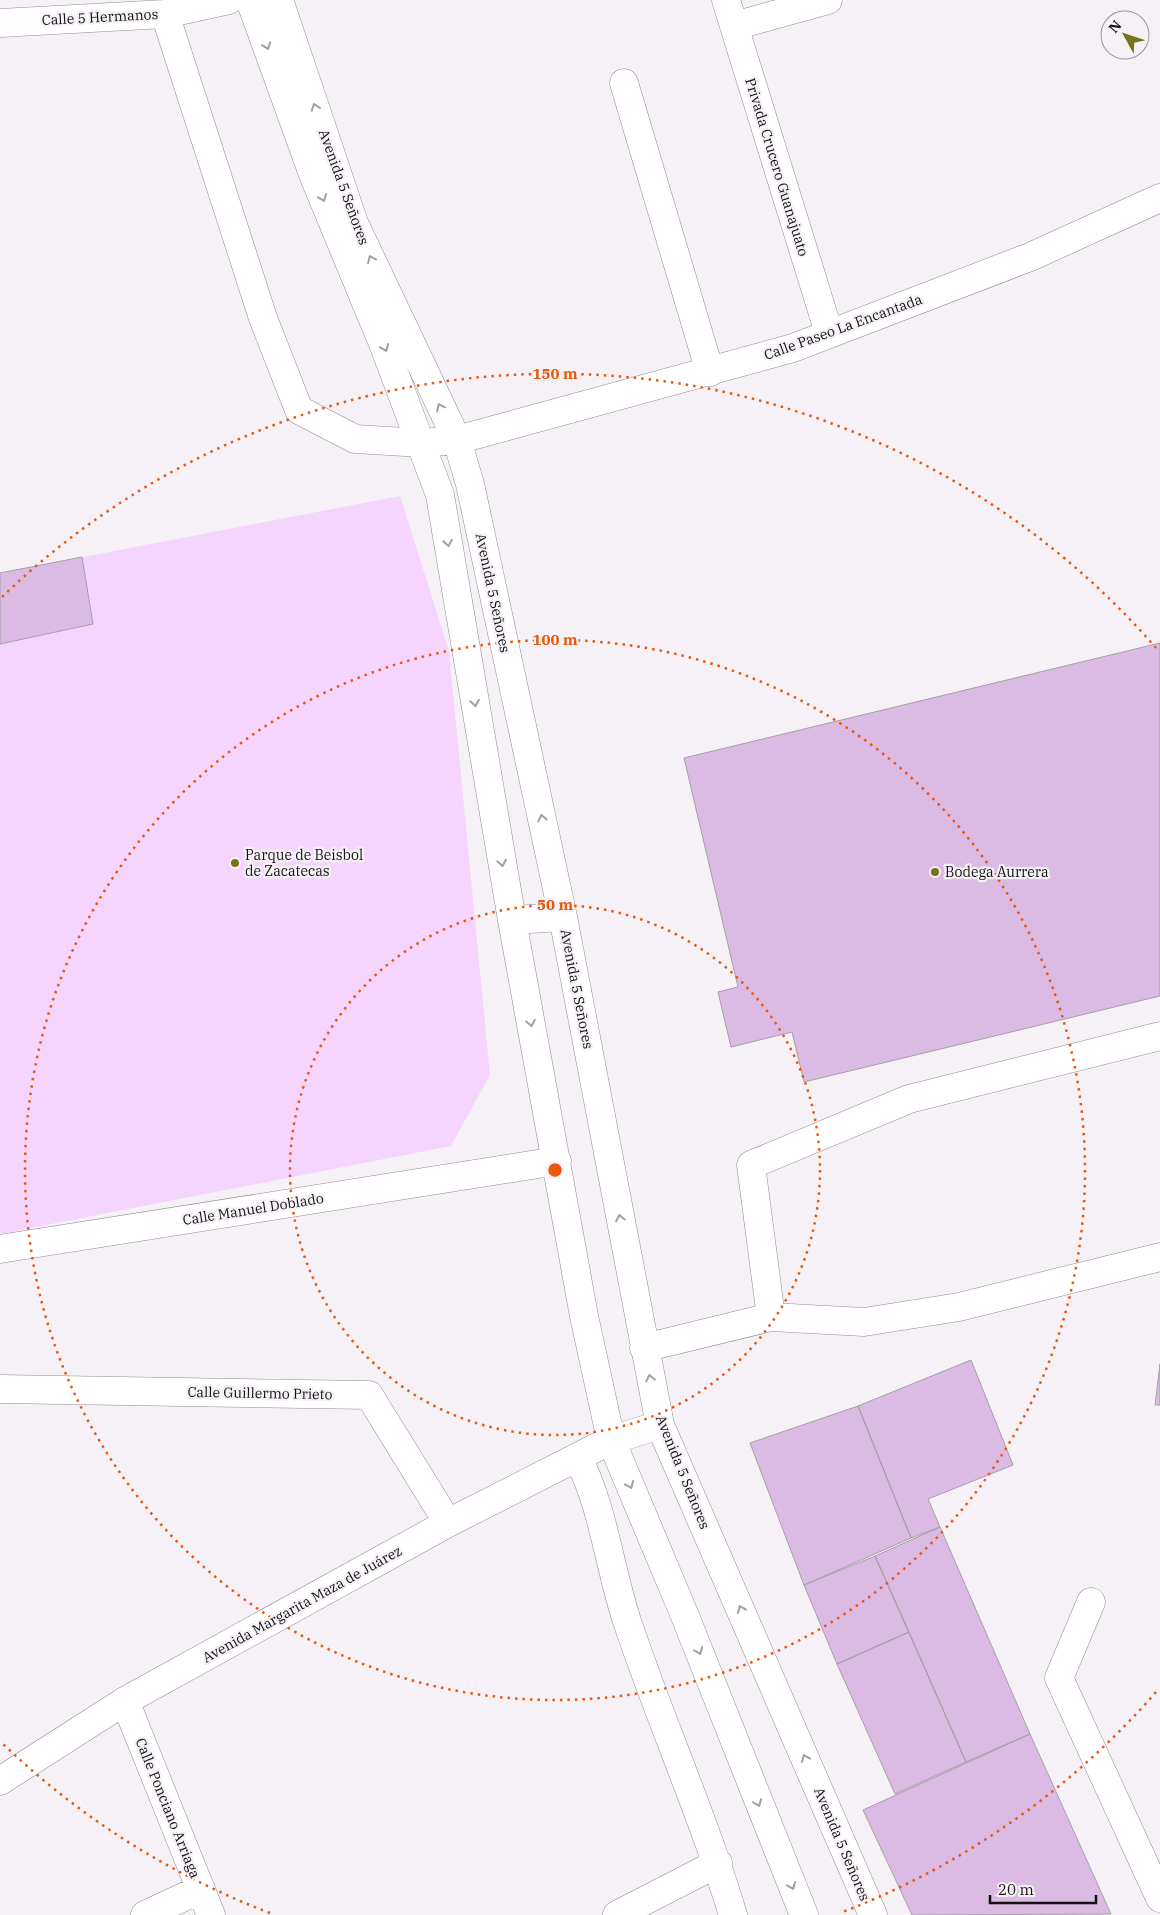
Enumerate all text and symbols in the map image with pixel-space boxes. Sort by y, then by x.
street label: Calle 5 Hermanos [41,5,159,29]
north arrow [1100,10,1150,60]
text: N [1105,17,1125,37]
one-way arrow [261,41,271,50]
street label: Privada Crucero Guanajuato [741,76,813,259]
one-way arrow [311,103,321,112]
street label: Avenida 5 Señores [315,127,373,247]
one-way arrow [316,193,327,202]
one-way arrow [367,255,378,264]
street label: Calle Paseo La Encantada [761,290,925,364]
one-way arrow [379,344,389,352]
text: 150 m [532,364,578,383]
one-way arrow [436,403,446,412]
street label: Avenida 5 Señores [472,532,514,655]
one-way arrow [442,538,452,547]
text: 100 m [532,630,578,649]
one-way arrow [470,699,480,707]
one-way arrow [537,814,548,822]
place label: Parque de Beisbol de Zacatecas [245,846,363,880]
marker: Parque de Beisbol de Zacatecas [229,857,241,869]
one-way arrow [497,859,507,868]
place label: Bodega Aurrera [945,863,1049,881]
marker: Bodega Aurrera [929,866,941,878]
text: 50 m [537,895,573,914]
street label: Avenida 5 Señores [557,928,597,1051]
one-way arrow [526,1019,536,1027]
centre of rings [546,1161,564,1179]
street label: Calle Manuel Doblado [181,1189,325,1229]
one-way arrow [615,1214,625,1222]
one-way arrow [646,1373,656,1382]
street label: Calle Guillermo Prieto [187,1383,333,1403]
street label: Avenida 5 Señores [652,1412,714,1532]
one-way arrow [624,1480,634,1489]
street label: Avenida Margarita Maza de Juárez [199,1542,405,1666]
one-way arrow [736,1605,747,1614]
one-way arrow [693,1647,703,1655]
street label: Calle Ponciano Arriaga [132,1735,205,1881]
one-way arrow [801,1754,812,1763]
street label: Avenida 5 Señores [810,1785,874,1904]
one-way arrow [752,1798,762,1807]
scale bar [990,1872,1096,1904]
text: 20 m [998,1880,1034,1899]
one-way arrow [785,1881,796,1890]

